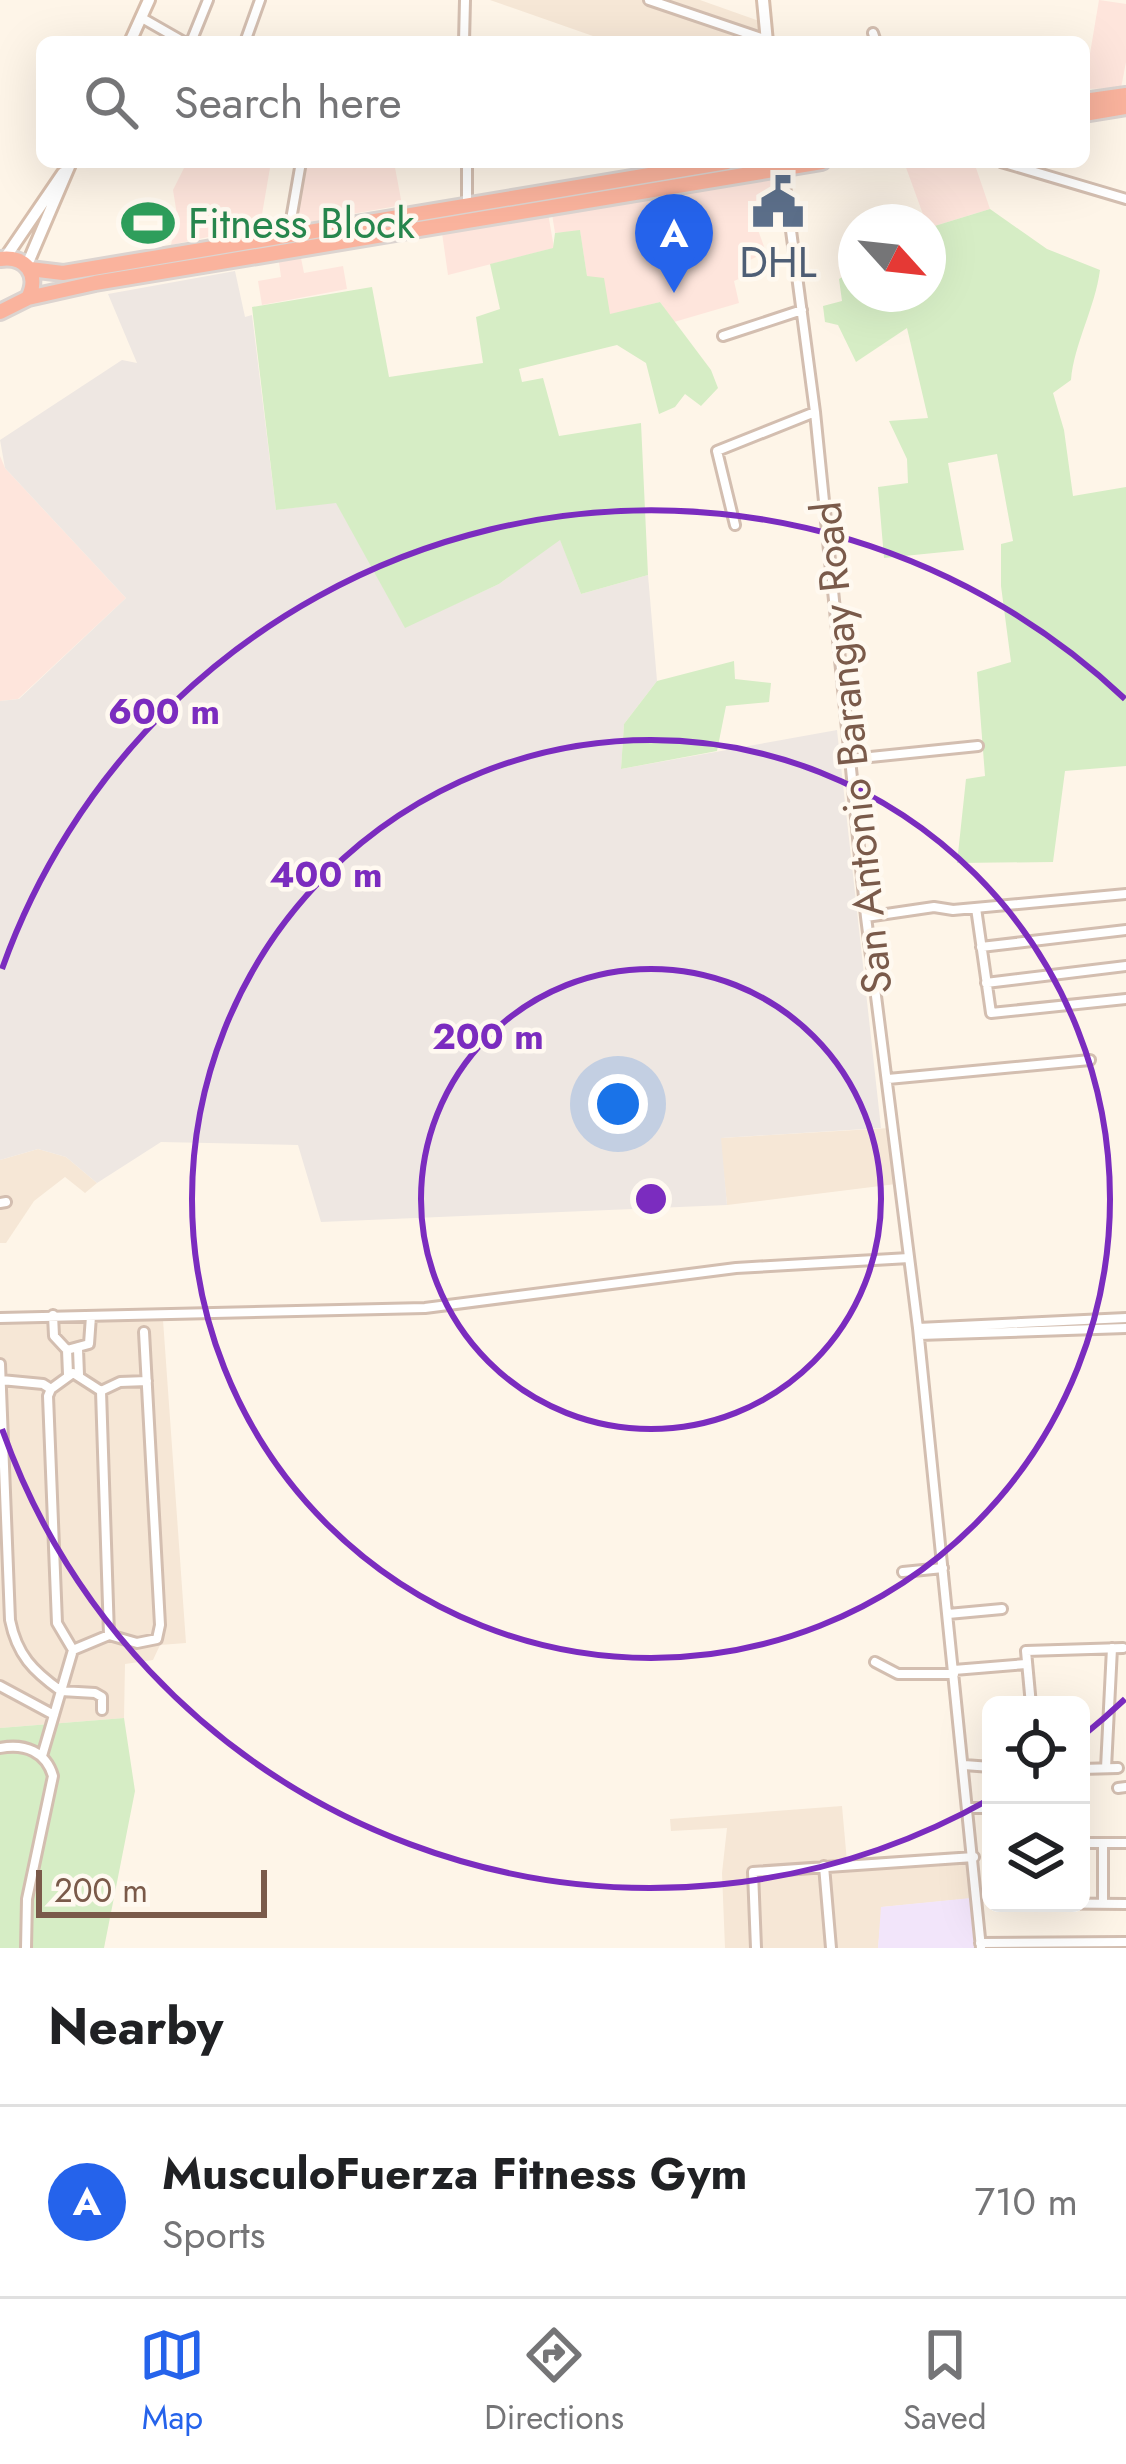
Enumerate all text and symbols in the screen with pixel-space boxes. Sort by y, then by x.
search box [36,36,1090,168]
icon: search [78,69,144,135]
text: Search here [174,70,402,135]
public building icon: DHL [749,173,807,231]
place label: Fitness Block [188,193,415,254]
sports icon: Fitness Block [119,194,177,252]
pin: A [635,194,713,293]
north arrow [838,204,946,312]
place label: DHL [739,232,817,293]
street label: San Antonio Barangay Road [795,499,908,997]
text: 600 m [108,685,220,737]
text: 400 m [269,848,383,900]
text: 200 m [432,1010,544,1062]
your location [588,1074,648,1134]
centre of rings [630,1178,672,1220]
map controls [982,1696,1090,1912]
button: locate [982,1696,1090,1804]
button: layers [982,1804,1090,1912]
scale bar [36,1864,267,1917]
text: 200 m [54,1867,148,1914]
text: Nearby [48,1989,223,2063]
text: MusculoFuerza Fitness Gym [162,2141,748,2206]
text: A [73,2173,101,2230]
text: 710 m [974,2173,1078,2230]
text: Sports [162,2206,265,2263]
tab: Map [139,2322,205,2441]
tab: Directions [484,2322,624,2441]
tab: Saved [903,2322,987,2441]

